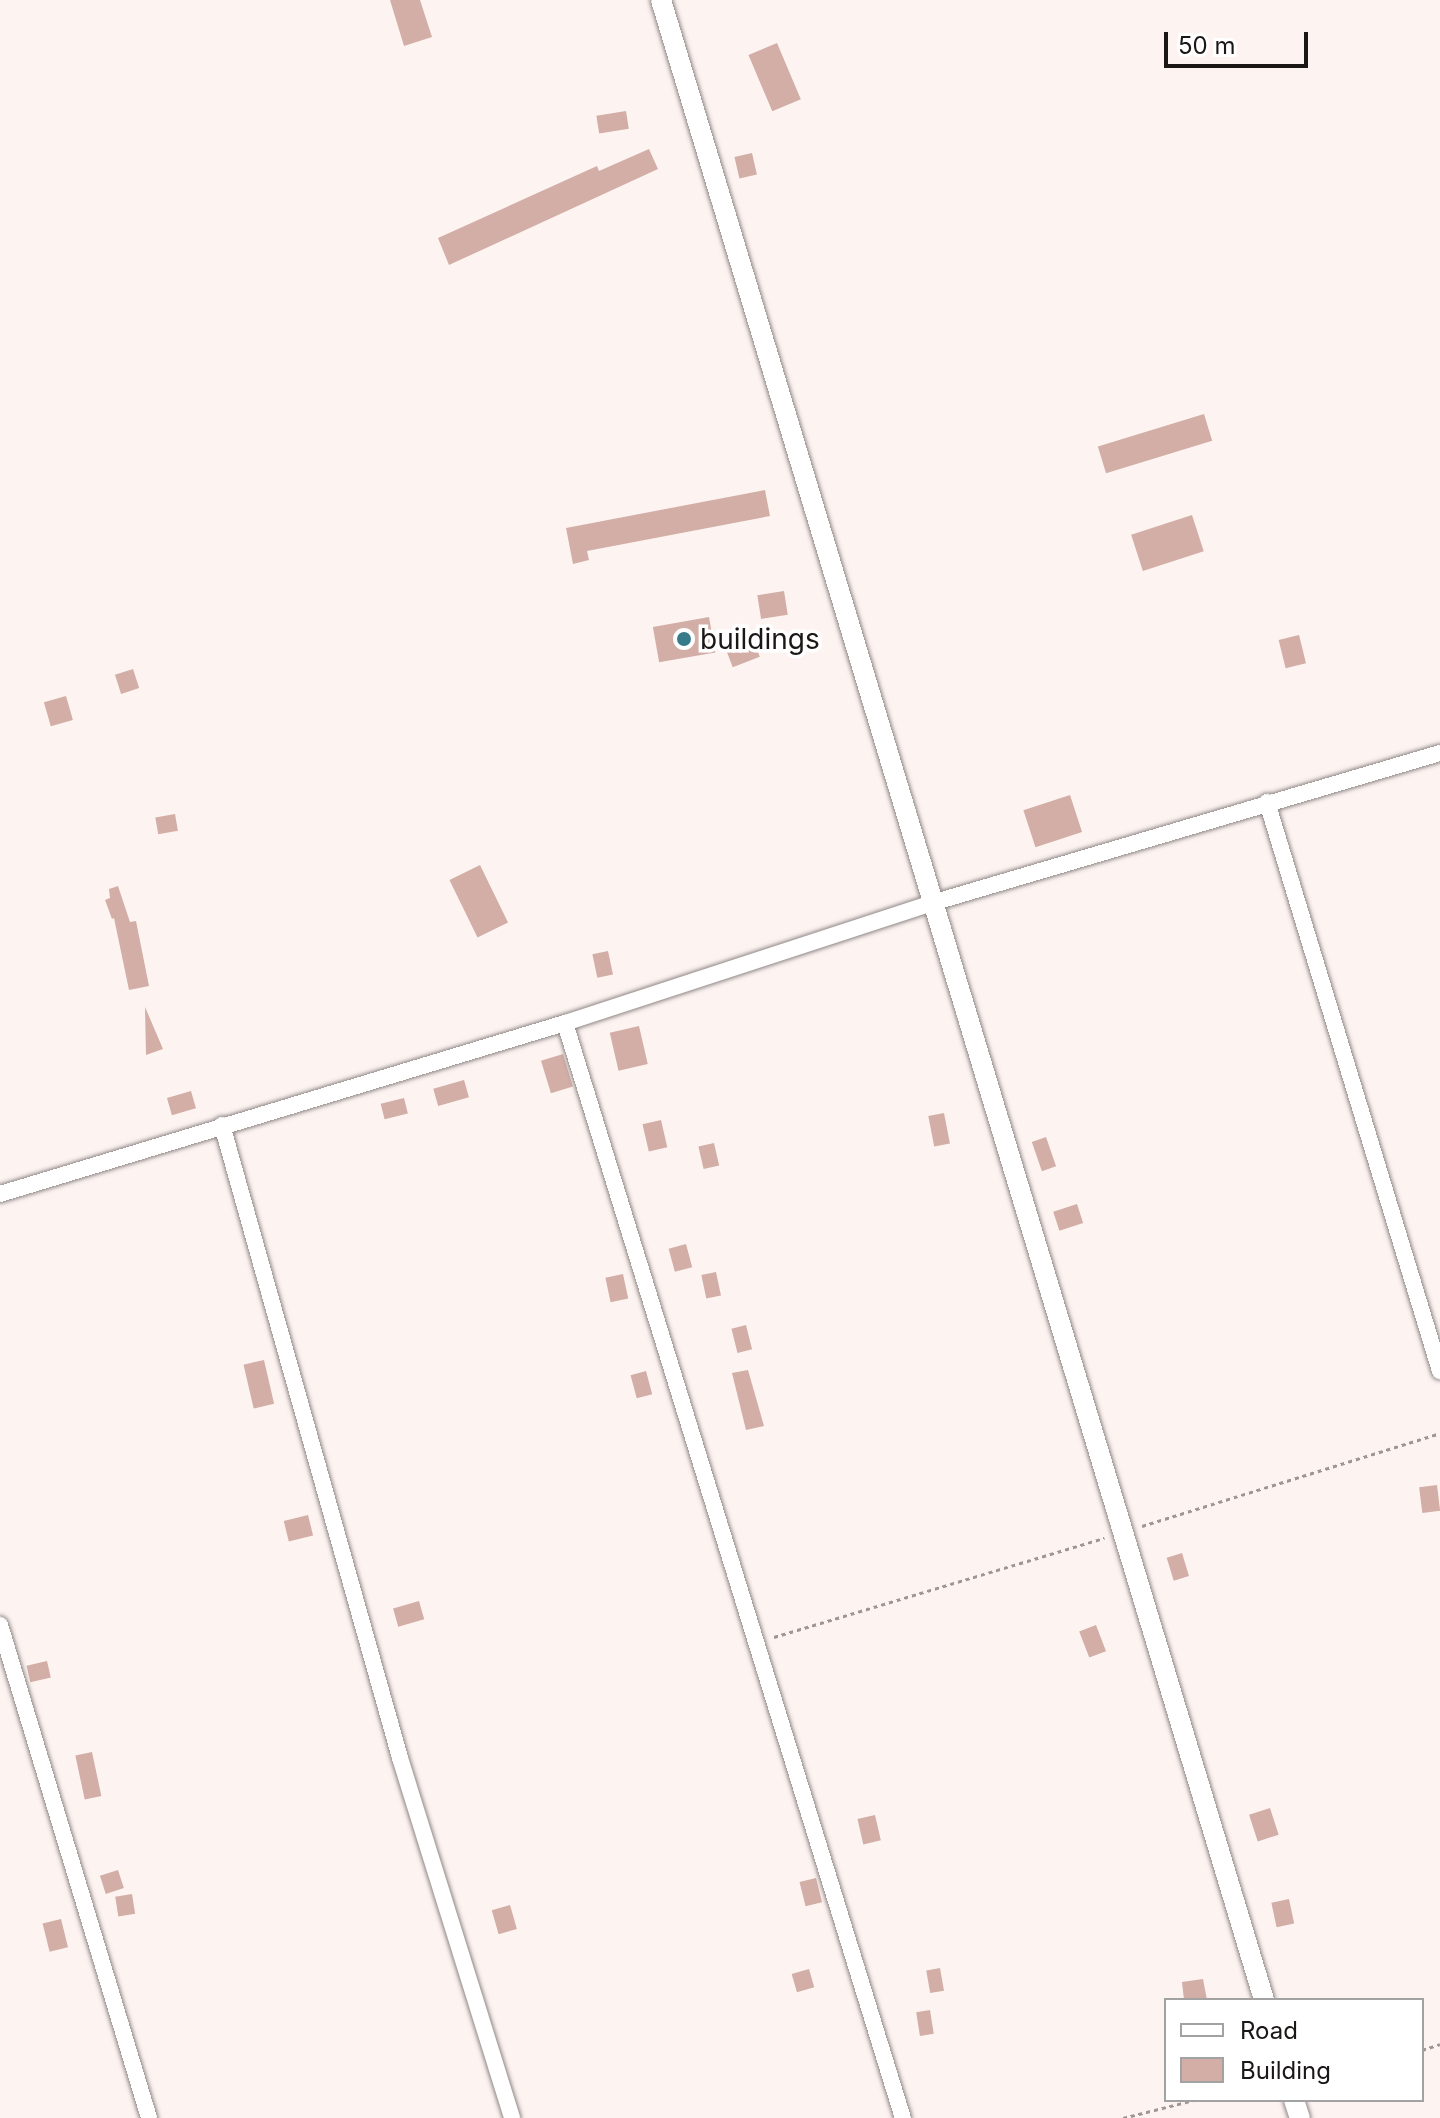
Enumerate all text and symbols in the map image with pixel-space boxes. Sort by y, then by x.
scale bar [1168,16,1312,66]
text: 50 m [1178,31,1236,60]
place label: buildings [700,622,820,656]
marker: buildings [675,630,693,648]
legend [1164,1998,1424,2102]
text: Road [1240,2016,1298,2045]
text: Building [1240,2056,1331,2085]

